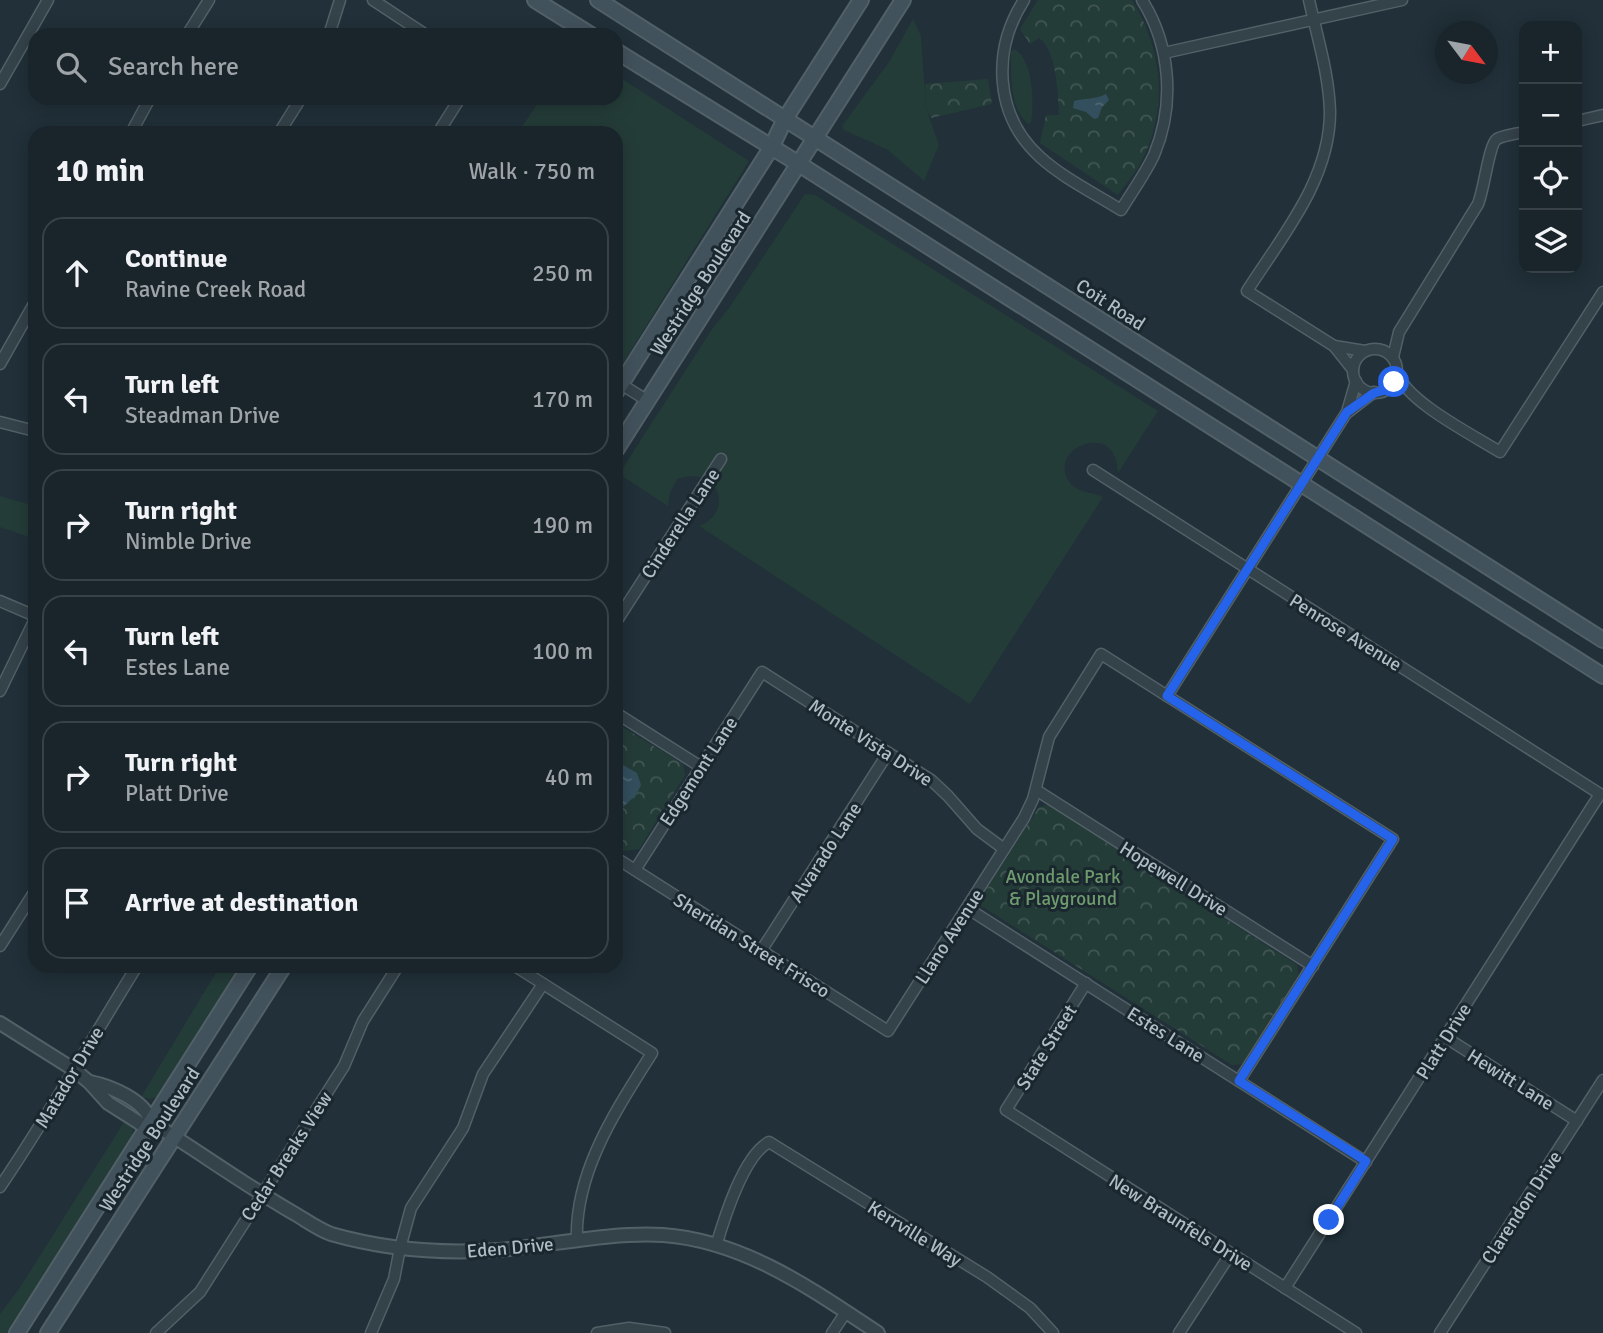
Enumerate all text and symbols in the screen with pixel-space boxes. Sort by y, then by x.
north arrow [1435,21,1498,84]
map controls [1519,21,1582,273]
button: + [1519,21,1582,84]
search box [28,28,623,105]
icon: search [52,48,90,86]
text: Search here [108,51,239,83]
button: − [1519,84,1582,147]
button: locate [1519,147,1582,210]
text: 10 min [56,153,145,190]
text: Walk · 750 m [469,157,595,186]
street label: Westridge Boulevard [645,207,757,360]
button: layers [1519,210,1582,273]
text: Continue [125,243,227,275]
icon: ahead [58,254,96,292]
text: 250 m [532,259,593,288]
street label: Coit Road [1071,274,1150,336]
text: Ravine Creek Road [125,275,306,304]
route start [1378,366,1409,397]
text: Turn left [125,369,219,401]
icon: left [58,380,96,418]
text: 170 m [532,385,593,414]
text: Steadman Drive [125,401,280,430]
street label: Cinderella Lane [636,464,725,583]
text: Turn right [125,495,237,527]
icon: right [58,506,96,544]
text: 190 m [532,511,593,540]
text: Nimble Drive [125,527,252,556]
street label: Penrose Avenue [1285,589,1406,677]
text: Turn left [125,621,219,653]
icon: left [58,632,96,670]
text: 100 m [532,637,593,666]
text: Estes Lane [125,653,230,682]
street label: Monte Vista Drive [804,694,937,792]
street label: Edgemont Lane [655,712,743,831]
text: Turn right [125,747,237,779]
icon: right [58,758,96,796]
text: 40 m [545,763,593,792]
text: Platt Drive [125,779,229,808]
street label: Alvarado Lane [784,798,867,907]
street label: Hopewell Drive [1115,836,1232,922]
park label: Avondale Park & Playground [1005,865,1121,911]
icon: arrive [58,884,96,922]
street label: Llano Avenue [910,884,990,989]
text: Arrive at destination [125,887,358,919]
street label: Sheridan Street Frisco [669,888,834,1004]
street label: Platt Drive [1411,999,1477,1084]
street label: State Street [1011,1000,1083,1095]
street label: Estes Lane [1122,1002,1209,1068]
street label: Matador Drive [30,1022,110,1133]
street label: Hewitt Lane [1463,1044,1558,1116]
street label: Westridge Boulevard [94,1063,206,1216]
street label: Cedar Breaks View [236,1087,338,1226]
street label: Clarendon Drive [1476,1146,1567,1269]
street label: New Braunfels Drive [1104,1169,1257,1277]
street label: Kerrville Way [863,1195,966,1272]
route end [1313,1204,1344,1235]
street label: Eden Drive [466,1232,555,1264]

